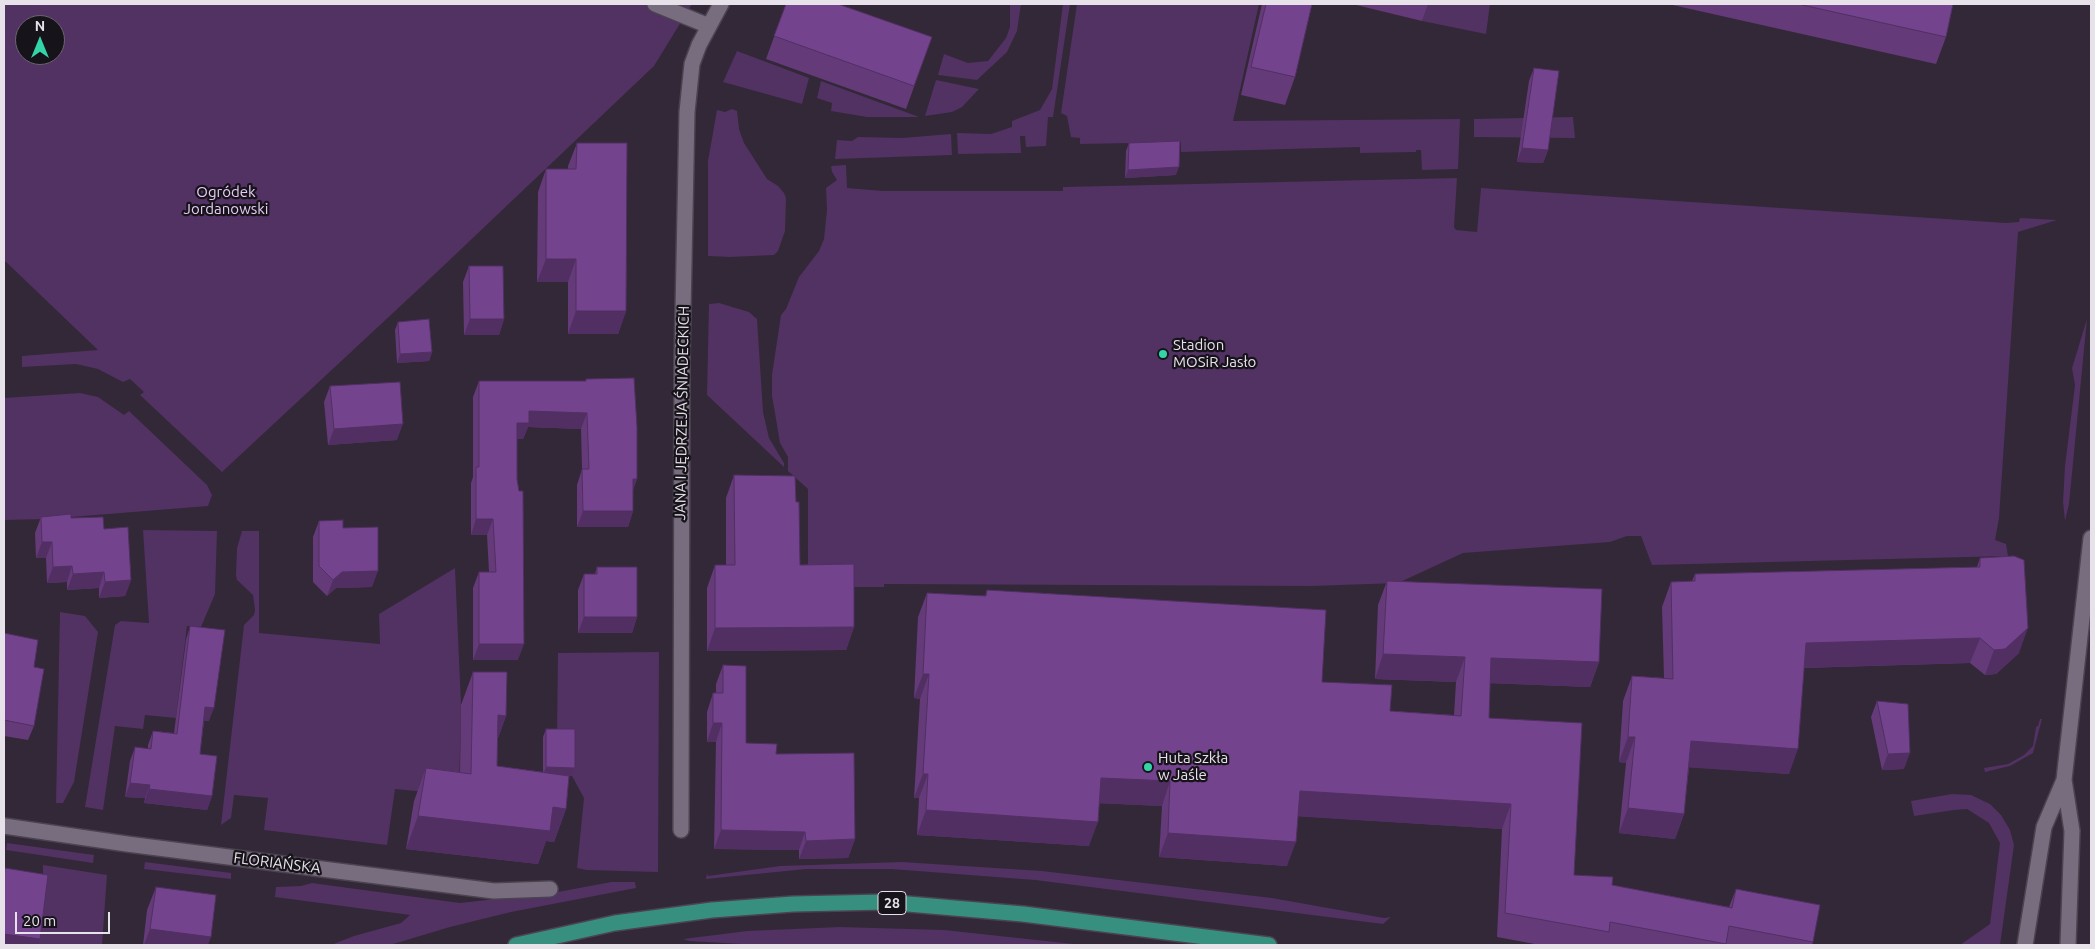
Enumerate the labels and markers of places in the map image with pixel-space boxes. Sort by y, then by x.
place label: Stadion MOSiR Jasło [1173,336,1256,371]
marker: Stadion MOSiR Jasło [1157,348,1169,360]
place label: Huta Szkła w Jaśle [1158,749,1228,784]
marker: Huta Szkła w Jaśle [1142,761,1154,773]

